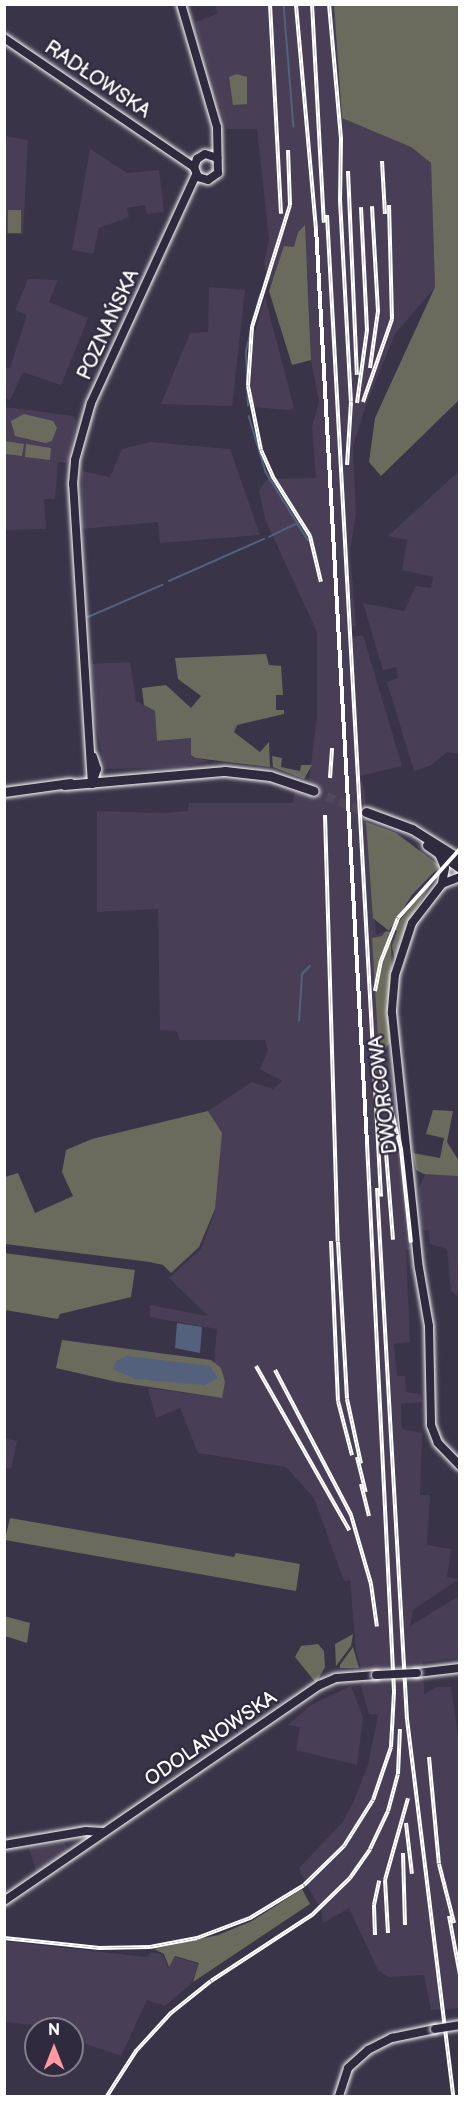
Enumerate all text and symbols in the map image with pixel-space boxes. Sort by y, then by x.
street label: RADŁOWSKA [40,36,154,124]
street label: POZNAŃSKA [73,266,145,384]
street label: DWORCOWA [365,1035,403,1155]
street label: ODOLANOWSKA [141,1686,281,1792]
north arrow [24,2017,84,2077]
text: N [48,2021,60,2040]

